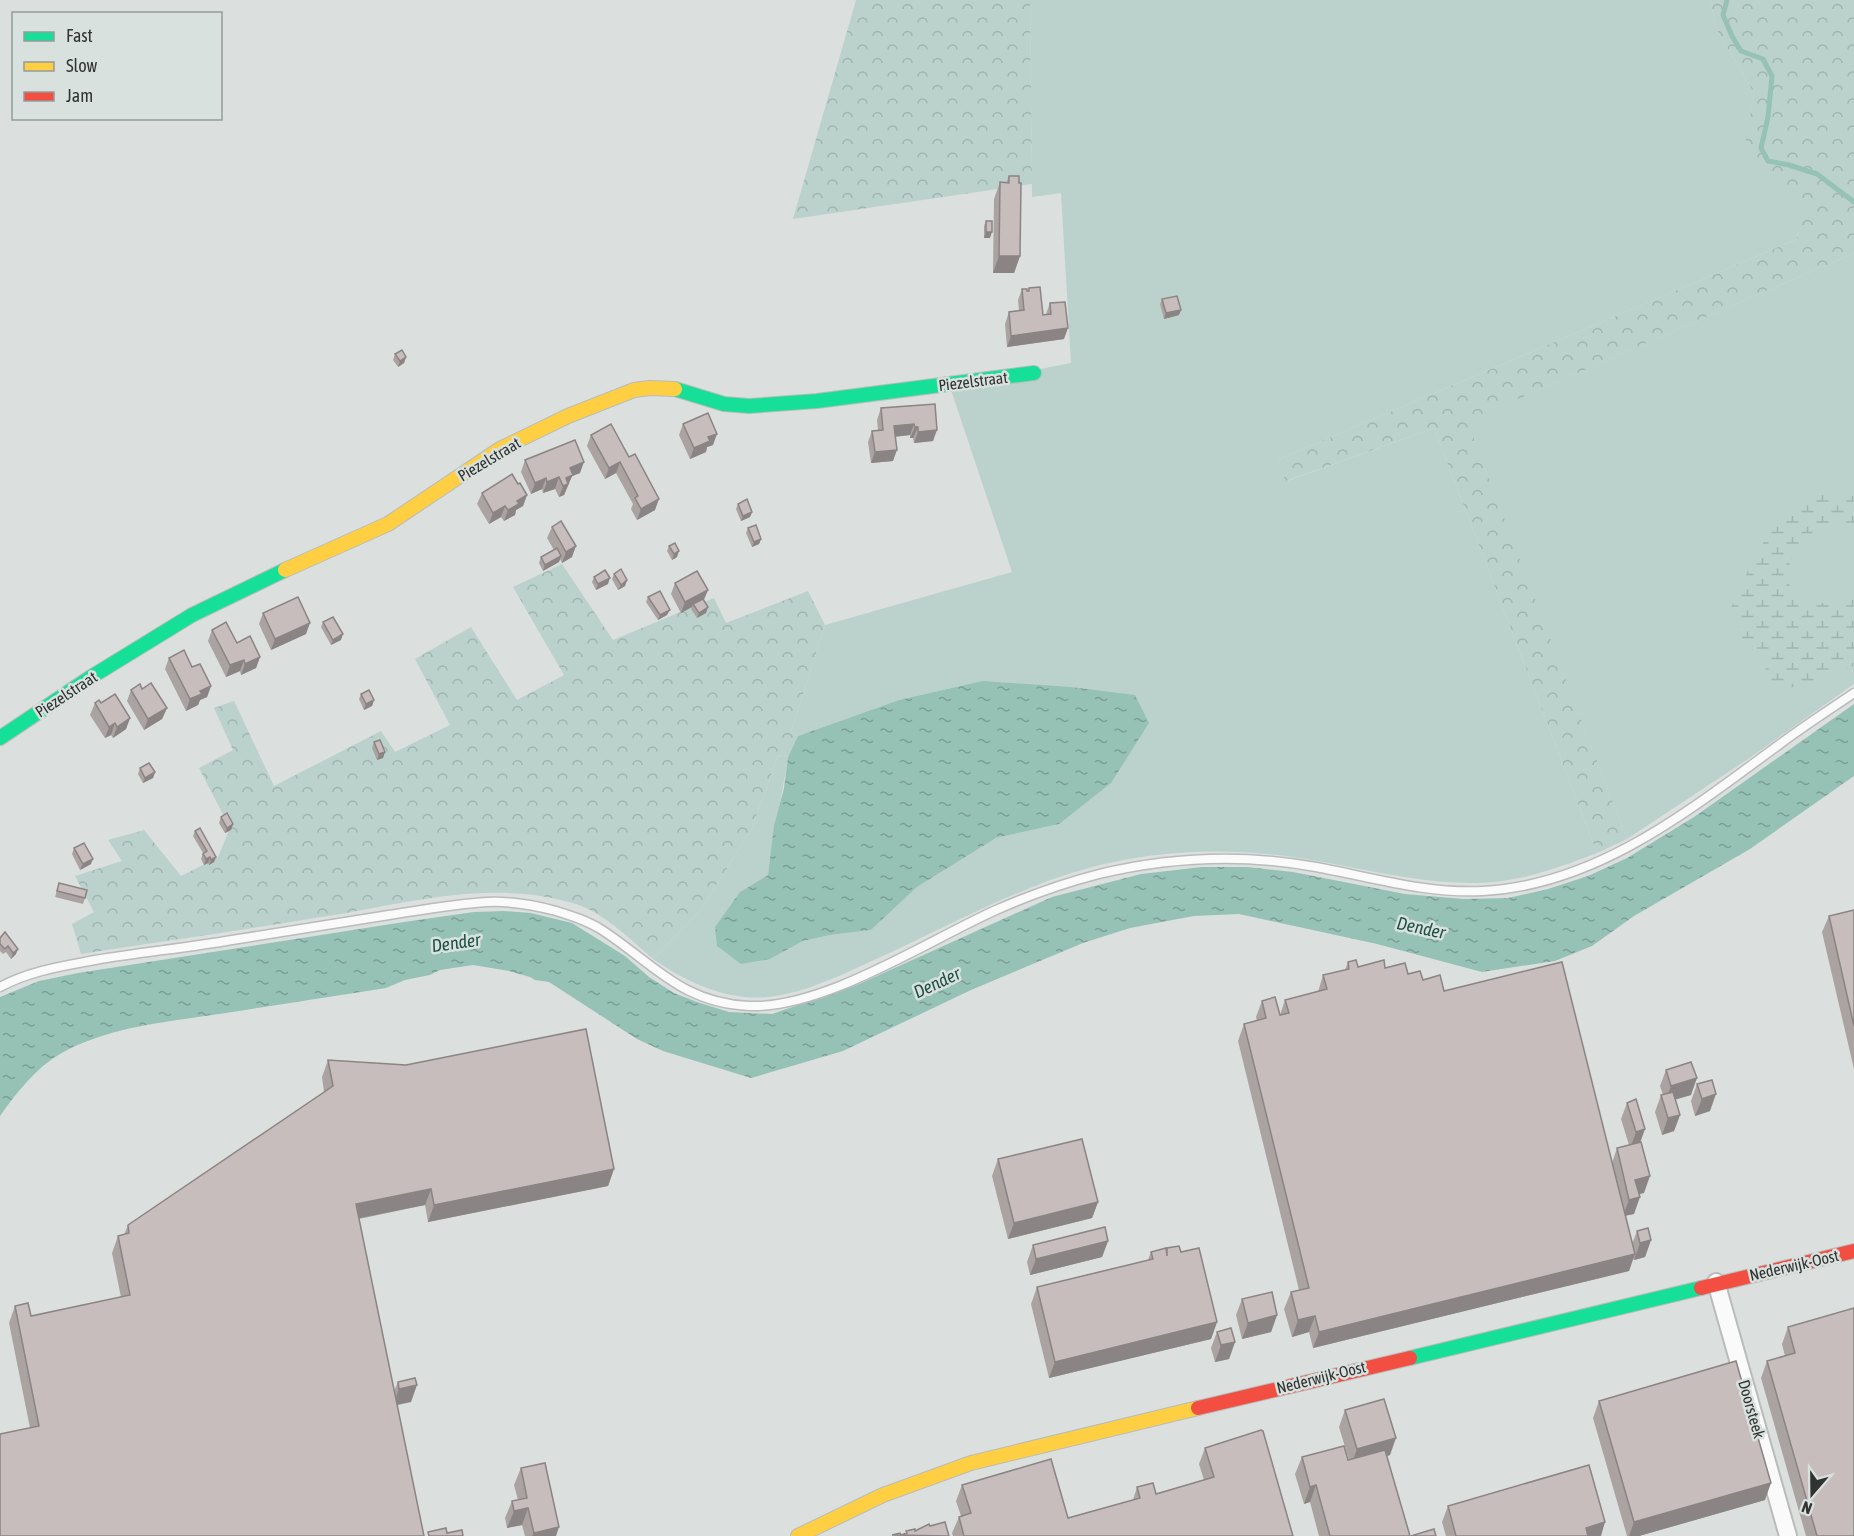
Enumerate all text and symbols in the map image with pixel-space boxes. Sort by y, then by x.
legend [12,12,222,120]
text: Fast [66,25,93,46]
text: Slow [66,55,97,76]
text: Jam [66,85,93,106]
street label: Piezelstraat [937,368,1009,394]
street label: Piezelstraat [454,433,524,485]
street label: Piezelstraat [32,667,100,721]
water label: Dender [1395,912,1448,943]
water label: Dender [430,929,482,956]
water label: Dender [910,962,964,1002]
street label: Nederwijk-Oost [1748,1246,1841,1285]
street label: Nederwijk-Oost [1275,1357,1368,1398]
street label: Doorsteek [1735,1378,1769,1440]
north arrow [1782,1464,1842,1524]
text: N [1799,1498,1814,1518]

